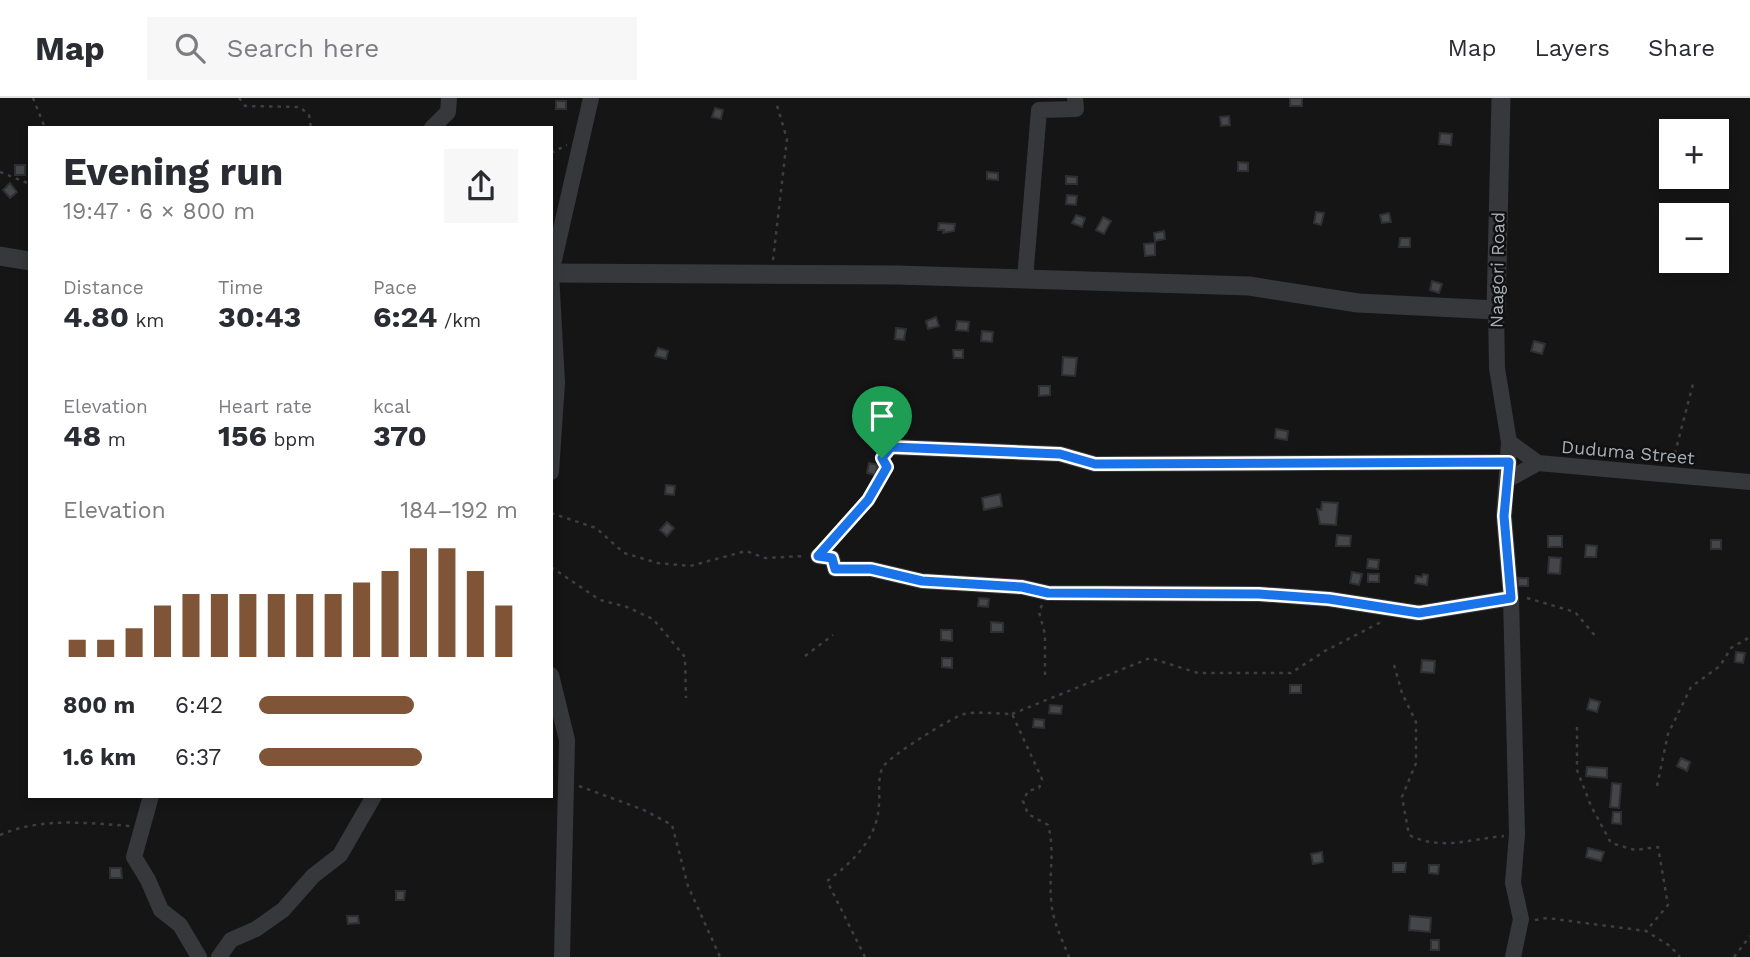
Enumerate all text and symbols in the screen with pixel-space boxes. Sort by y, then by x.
search box [147,17,637,80]
text: Map [35,29,105,68]
icon: search [171,29,209,67]
text: Search here [227,33,379,63]
text: Map [1448,34,1496,62]
text: Layers [1534,34,1610,62]
text: Share [1648,34,1715,62]
map controls [1659,119,1729,273]
button: + [1659,119,1729,189]
button: share [444,149,518,223]
text: Evening run [63,150,283,194]
text: 19:47 · 6 × 800 m [63,198,255,225]
button: − [1659,203,1729,273]
street label: Naagori Road [1485,212,1509,328]
text: Distance [63,276,144,299]
text: Time [218,276,263,299]
text: Pace [373,276,417,299]
text: 4.80 [63,299,129,334]
text: 30:43 [218,299,301,334]
text: 6:24 [373,299,437,334]
text: km [129,309,164,332]
text: /km [437,309,481,332]
pin [852,386,912,458]
text: Elevation [63,395,148,418]
text: Heart rate [218,395,312,418]
text: kcal [373,395,411,418]
icon: arrive [863,397,901,435]
text: 48 [63,418,101,453]
text: 156 [218,418,267,453]
text: 370 [373,418,427,453]
text: m [101,428,126,451]
text: bpm [267,428,315,451]
street label: Duduma Street [1560,436,1696,468]
text: Elevation [63,497,166,524]
text: 184–192 m [400,497,518,524]
text: 800 m [63,692,135,719]
text: 6:42 [175,692,223,719]
text: 1.6 km [63,744,136,771]
text: 6:37 [175,744,221,771]

